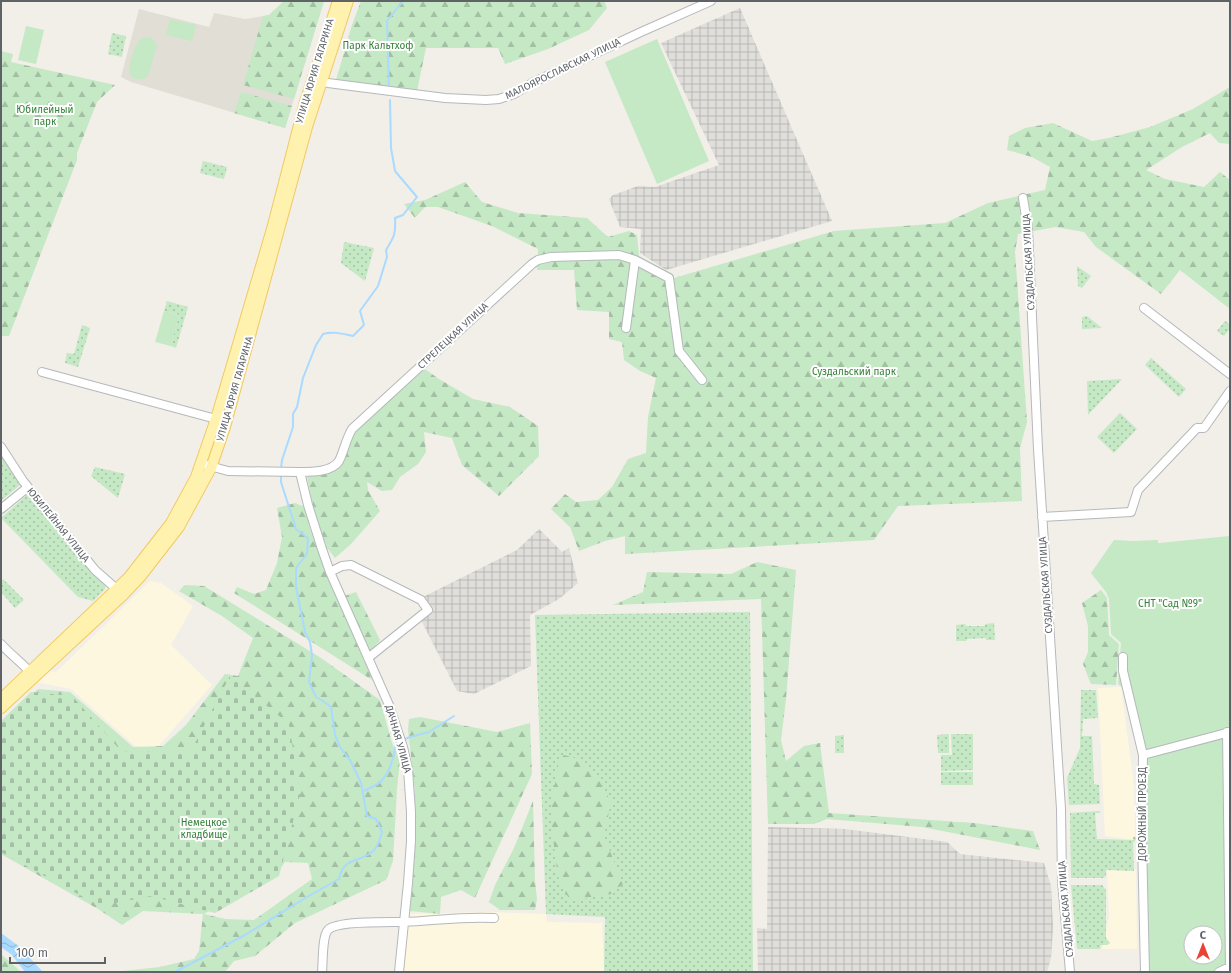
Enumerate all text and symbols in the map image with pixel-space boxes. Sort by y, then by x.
street label: УЛИЦА ЮРИЯ ГАГАРИНА [293,17,337,125]
street label: МАЛОЯРОСЛАВСКАЯ УЛИЦА [503,36,623,102]
park label: Парк Кальтхоф [342,40,414,52]
park label: Юбилейный парк [16,104,74,128]
street label: СУЗДАЛЬСКАЯ УЛИЦА [1020,213,1038,311]
street label: СТРЕЛЕЦКАЯ УЛИЦА [415,300,491,372]
street label: УЛИЦА ЮРИЯ ГАГАРИНА [214,335,256,443]
park label: Суздальский парк [812,366,897,378]
street label: ЮБИЛЕЙНАЯ УЛИЦА [24,485,93,565]
street label: СУЗДАЛЬСКАЯ УЛИЦА [1037,536,1055,634]
park label: СНТ "Сад №9" [1138,598,1202,610]
street label: ДАЧНАЯ УЛИЦА [382,703,413,775]
street label: ДОРОЖНЫЙ ПРОЕЗД [1136,767,1149,862]
park label: Немецкое кладбище [180,817,228,841]
street label: СУЗДАЛЬСКАЯ УЛИЦА [1056,860,1076,958]
north arrow [1183,925,1223,965]
text: С [1200,929,1207,942]
scale bar [10,939,105,965]
text: 100 m [16,946,48,960]

